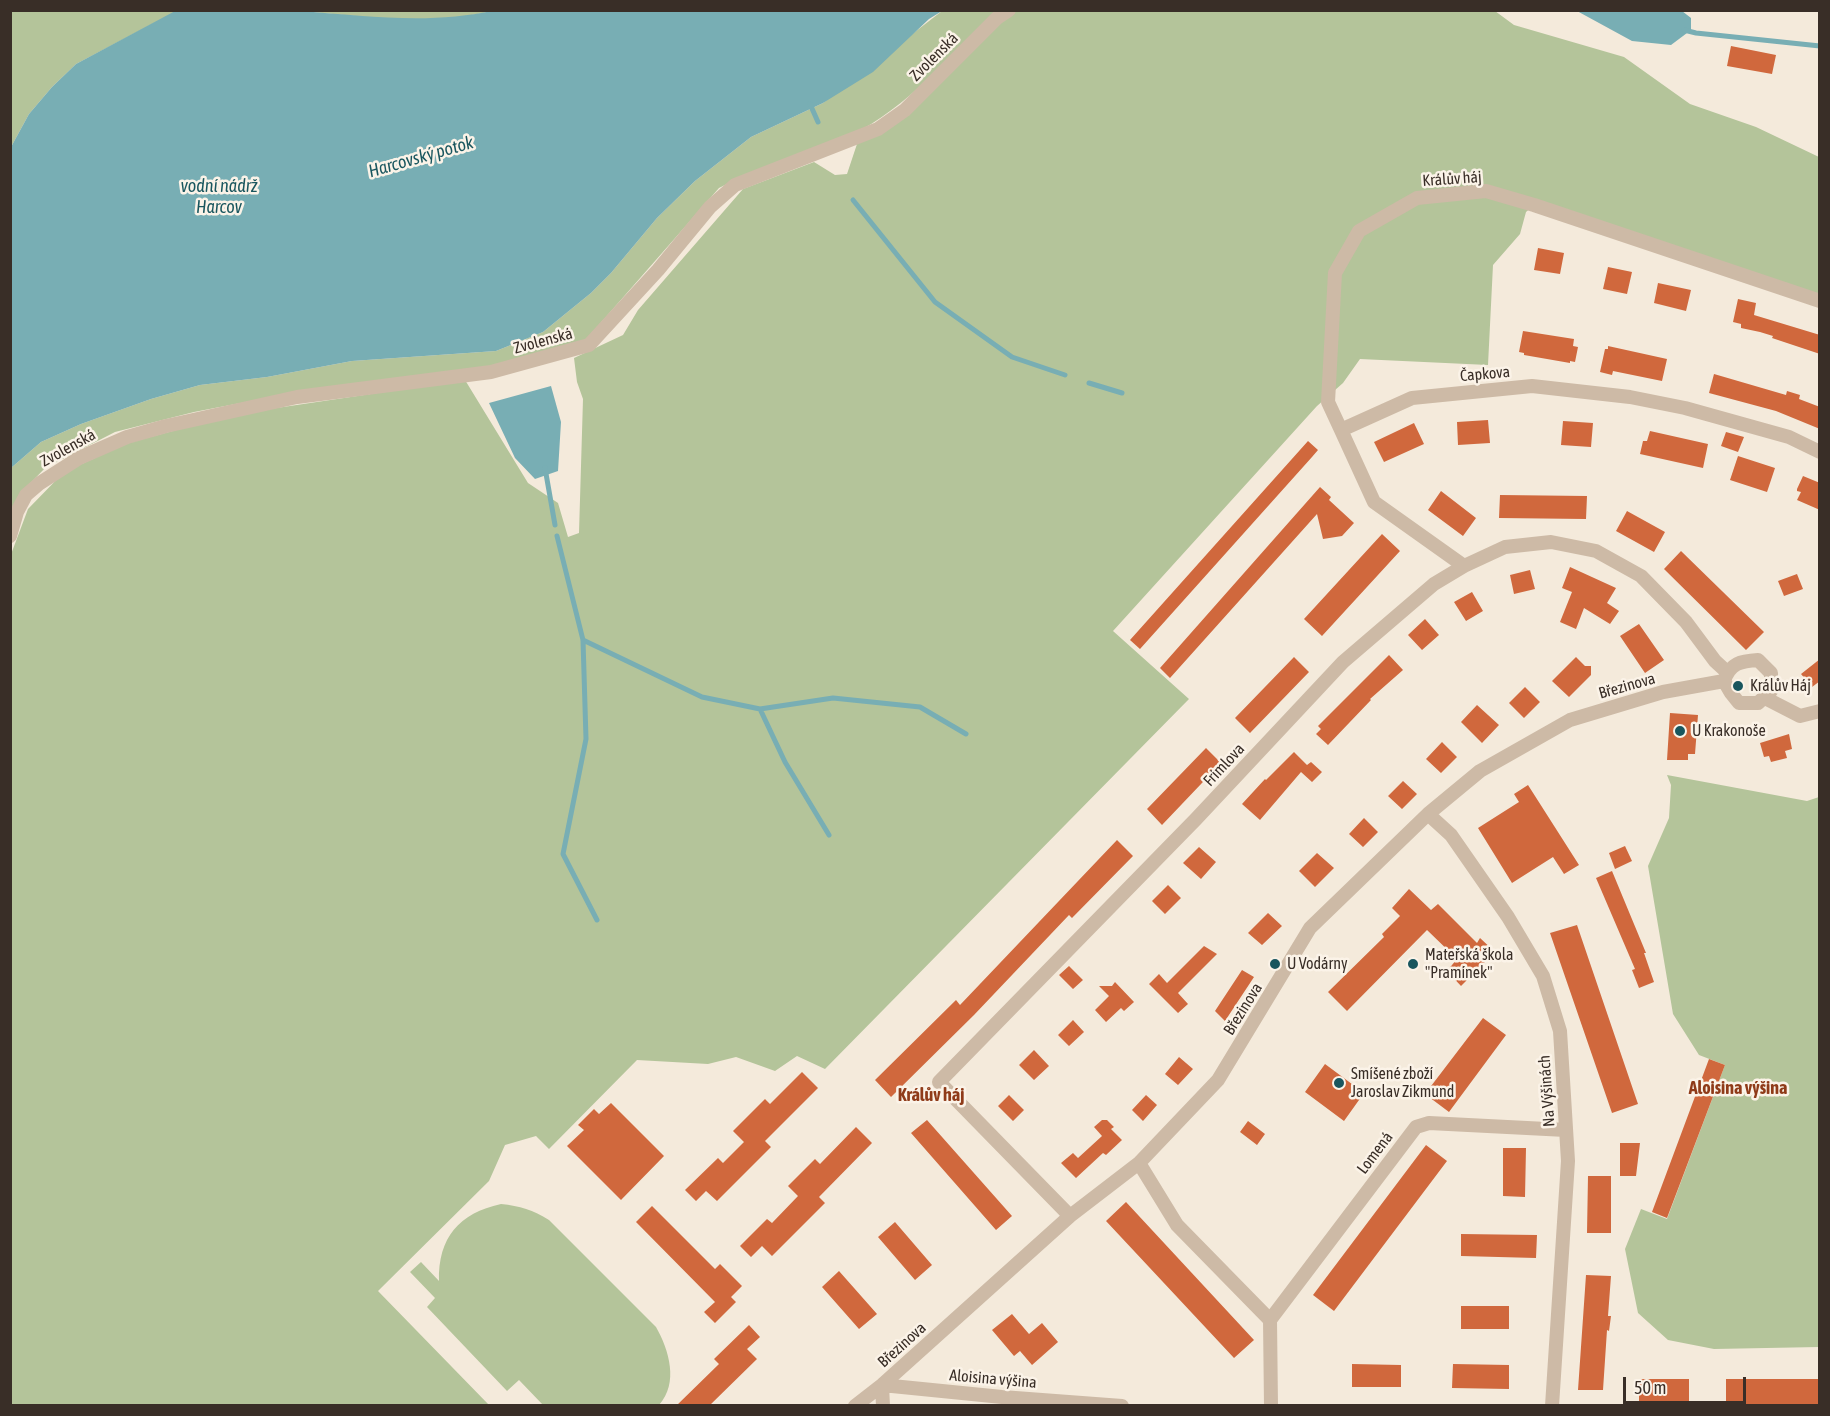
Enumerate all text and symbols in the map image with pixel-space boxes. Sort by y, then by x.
street label: Zvolenská [906,29,962,85]
water label: Harcovský potok [366,132,476,182]
street label: Králův háj [1422,167,1482,191]
water label: vodní nádrž Harcov [181,175,257,218]
street label: Zvolenská [511,324,575,358]
street label: Čapkova [1459,362,1511,386]
street label: Zvolenská [37,425,99,471]
street label: Březinova [1596,669,1658,703]
place label: Králův Háj [1750,676,1811,696]
marker: Králův Háj [1731,679,1745,693]
place label: U Krakonoše [1692,721,1766,741]
marker: U Krakonoše [1673,724,1687,738]
street label: Frimlova [1199,740,1249,790]
place label: Mateřská škola "Pramínek" [1425,945,1513,983]
place label: U Vodárny [1287,954,1348,974]
marker: U Vodárny [1268,957,1282,971]
marker: Mateřská škola "Pramínek" [1406,957,1420,971]
street label: Březinova [1219,979,1267,1039]
street label: Na Výšinách [1535,1055,1559,1127]
place label: Smíšené zboží Jaroslav Zikmund [1351,1064,1454,1102]
marker: Smíšené zboží Jaroslav Zikmund [1332,1076,1346,1090]
district label: Aloisina výšina [1689,1077,1787,1099]
district label: Králův háj [898,1084,964,1106]
street label: Lomená [1353,1128,1397,1178]
street label: Březinova [874,1318,930,1372]
scale bar [1626,1365,1749,1403]
street label: Aloisina výšina [949,1366,1037,1392]
text: 50 m [1634,1377,1666,1398]

